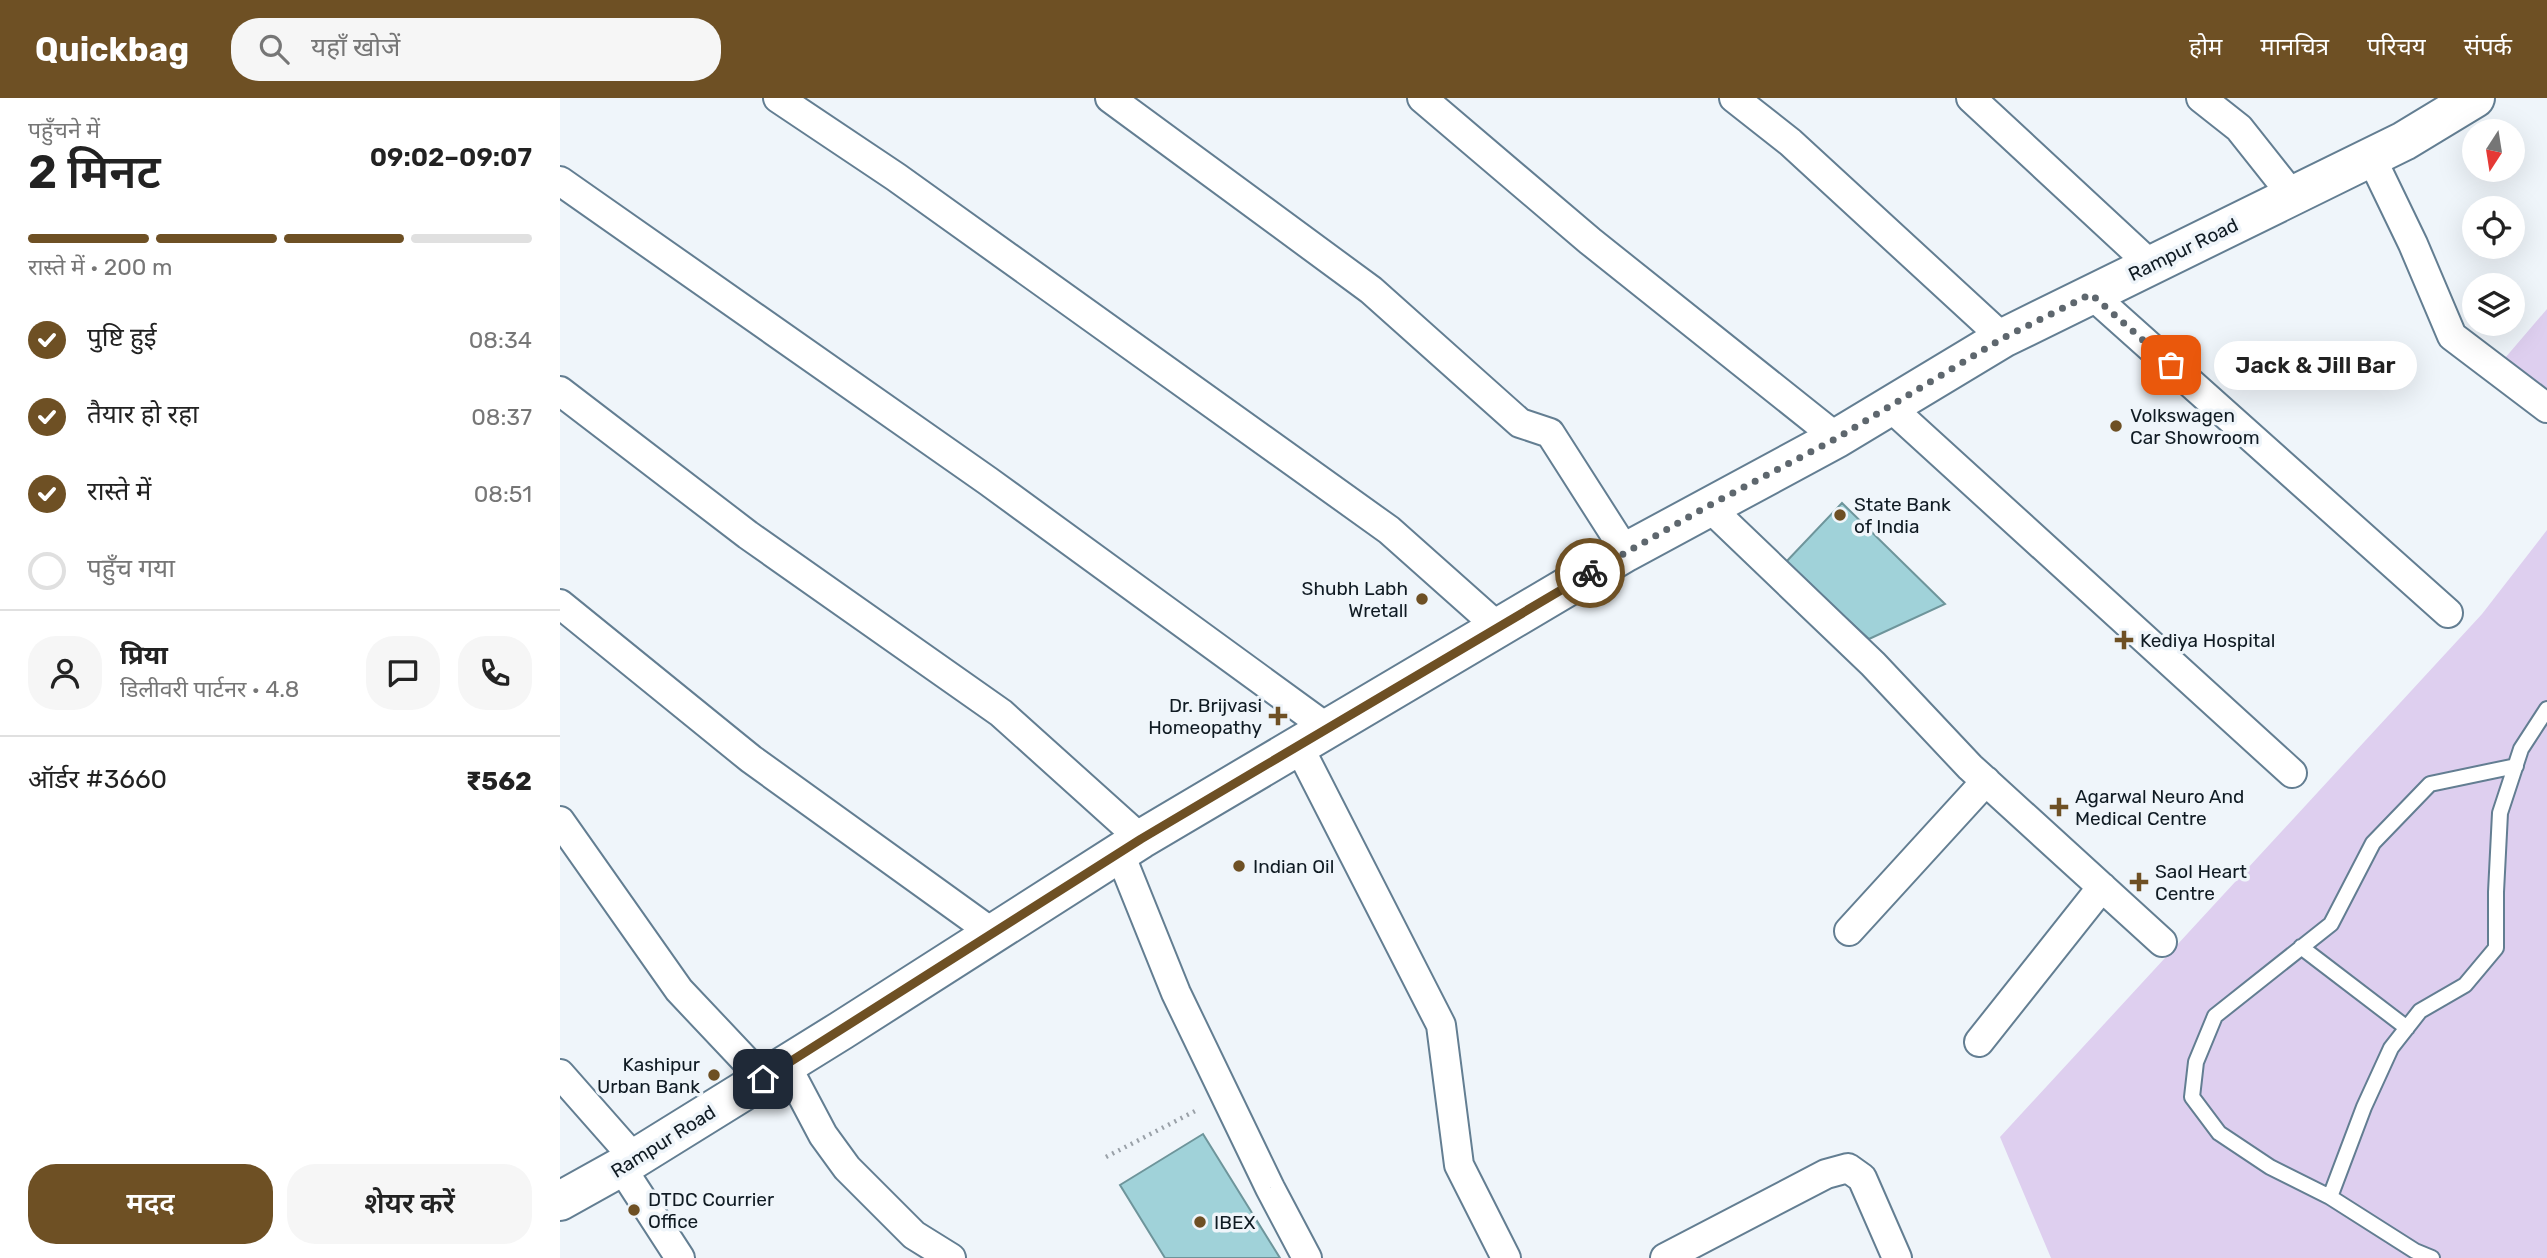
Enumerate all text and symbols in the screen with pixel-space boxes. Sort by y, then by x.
search box [231,18,721,81]
text: Quickbag [35,30,189,69]
icon: search [255,30,293,68]
text: यहाँ खोजें [311,32,400,63]
text: होम [2189,33,2222,61]
text: मानचित्र [2260,33,2329,61]
text: परिचय [2367,33,2426,61]
text: संपर्क [2464,33,2512,61]
text: पहुँचने में [28,116,100,144]
north arrow [2462,119,2525,182]
map controls [2462,119,2525,336]
text: 09:02–09:07 [370,142,532,173]
text: 2 मिनट [28,145,161,200]
button: locate [2462,196,2525,259]
street label: Rampur Road [2125,213,2242,286]
text: रास्ते में · 200 m [28,253,172,281]
button: layers [2462,273,2525,336]
icon: check [28,321,66,359]
text: पुष्टि हुई [87,322,157,353]
text: 08:34 [469,326,532,354]
pin [2141,335,2201,395]
callout: Jack & Jill Bar [2213,341,2416,390]
icon: bag [2152,346,2190,384]
text: Jack & Jill Bar [2235,351,2396,379]
icon: check [28,398,66,436]
text: तैयार हो रहा [87,399,199,430]
text: 08:37 [471,403,532,431]
place label: Volkswagen Car Showroom [2130,404,2260,449]
marker: Volkswagen Car Showroom [2108,418,2124,434]
icon: check [28,475,66,513]
text: रास्ते में [87,476,151,507]
text: 08:51 [474,480,532,508]
place label: State Bank of India [1854,493,1951,538]
marker: State Bank of India [1832,507,1848,523]
courier [1555,538,1625,608]
text: पहुँच गया [87,553,175,584]
icon: bike [1571,554,1609,592]
place label: Shubh Labh Wretall [1302,577,1408,622]
marker: Shubh Labh Wretall [1414,591,1430,607]
place label: Kediya Hospital [2140,629,2275,652]
marker: Kediya Hospital [2114,630,2134,650]
button: person [28,636,102,710]
button: chat [366,636,440,710]
button: phone [458,636,532,710]
text: प्रिया [120,640,168,671]
text: डिलीवरी पार्टनर · 4.8 [120,675,299,703]
place label: Dr. Brijvasi Homeopathy [1148,694,1262,739]
marker: Dr. Brijvasi Homeopathy [1268,706,1288,726]
text: ऑर्डर #3660 [28,764,167,795]
text: ₹562 [466,766,532,797]
place label: Agarwal Neuro And Medical Centre [2075,785,2244,830]
marker: Agarwal Neuro And Medical Centre [2049,797,2069,817]
place label: Indian Oil [1253,855,1334,878]
marker: Indian Oil [1231,858,1247,874]
place label: Saol Heart Centre [2155,860,2247,905]
marker: Saol Heart Centre [2129,872,2149,892]
pin [733,1049,793,1109]
place label: Kashipur Urban Bank [597,1053,701,1098]
icon: home [744,1060,782,1098]
marker: Kashipur Urban Bank [706,1067,722,1083]
street label: Rampur Road [607,1100,720,1183]
button: मदद [28,1164,273,1244]
button: शेयर करें [287,1164,532,1244]
place label: DTDC Courrier Office [648,1188,775,1233]
marker: DTDC Courrier Office [626,1202,642,1218]
place label: IBEX [1214,1211,1255,1234]
marker: IBEX [1192,1214,1208,1230]

